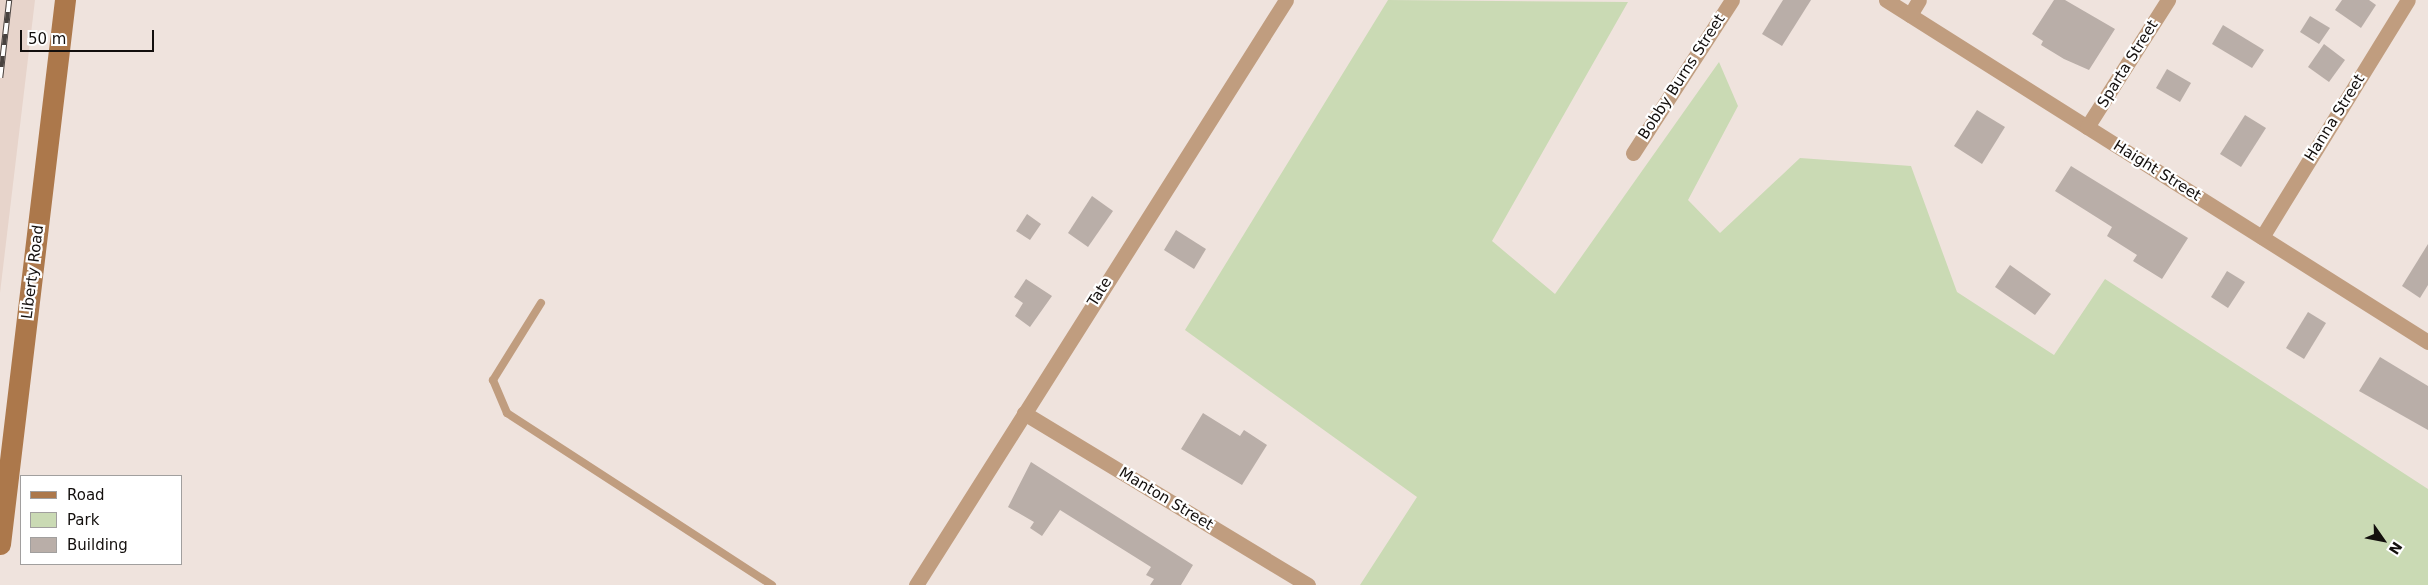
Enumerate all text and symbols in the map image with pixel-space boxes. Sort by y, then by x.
street label: Bobby Burns Street [1635,11,1729,143]
street label: Sparta Street [2094,17,2162,111]
scale bar [22,20,156,52]
text: 50 m [28,30,66,48]
street label: Hanna Street [2301,71,2369,165]
street label: Haight Street [2110,137,2204,205]
street label: Liberty Road [18,224,48,320]
street label: Tate [1084,274,1116,310]
street label: Manton Street [1116,464,1216,534]
legend [20,475,182,565]
text: Road [67,486,105,504]
text: Park [67,511,99,529]
north arrow [2358,515,2408,565]
text: Building [67,536,128,554]
text: N [2386,539,2405,557]

